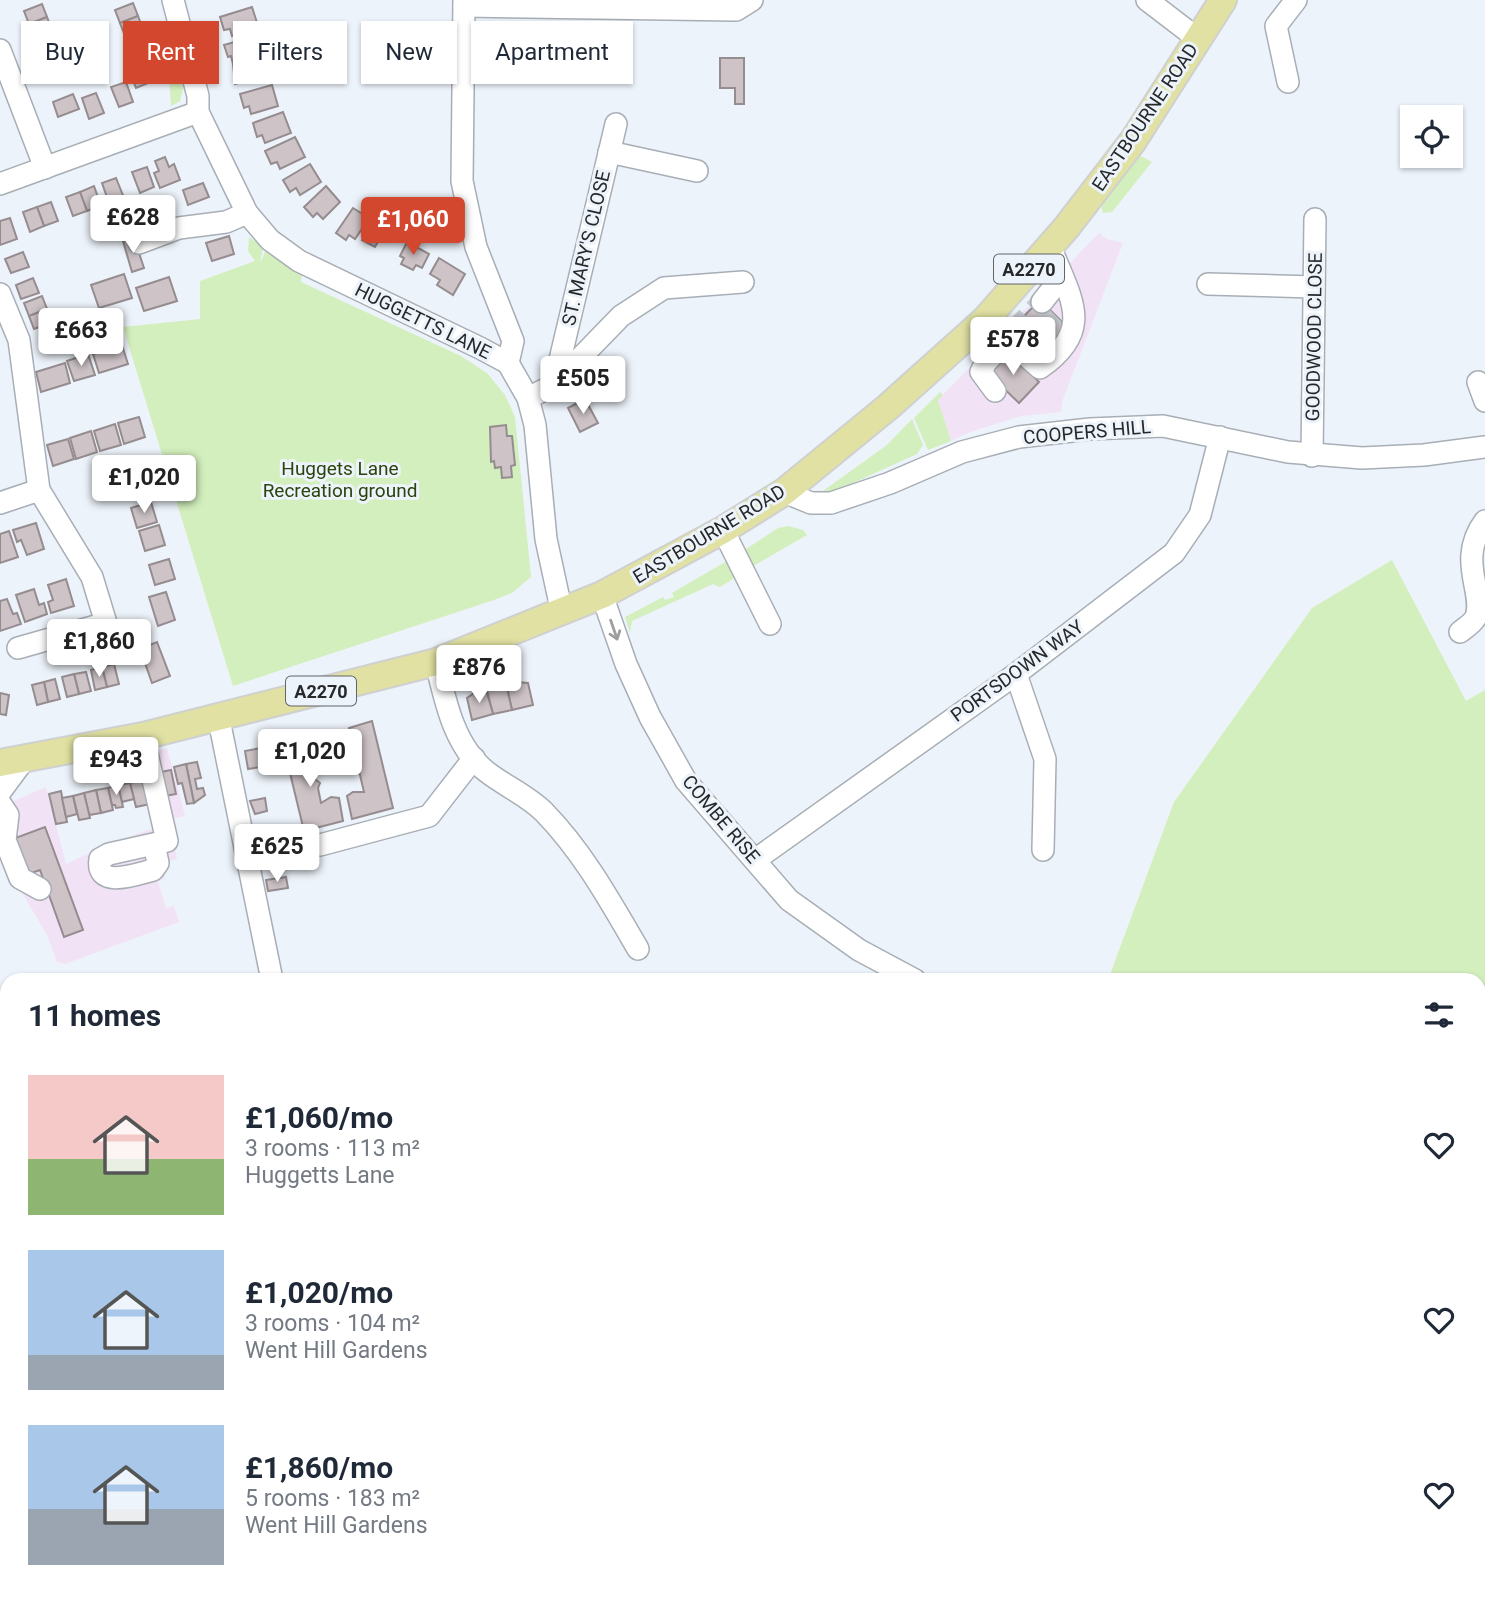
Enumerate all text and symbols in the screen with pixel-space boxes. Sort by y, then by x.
chip: Buy [21,21,109,84]
chip: Rent [123,21,219,84]
chip: Filters [233,21,347,84]
chip: New [361,21,457,84]
chip: Apartment [471,21,633,84]
street label: EASTBOURNE ROAD [1087,39,1203,195]
map controls [1400,105,1463,168]
button: locate [1400,105,1463,168]
street label: ST. MARY'S CLOSE [557,168,615,328]
pin: £628 [92,196,174,255]
pin: £1,060 [356,198,470,257]
text: £628 [106,204,160,231]
text: £1,060 [377,206,449,233]
street label: GOODWOOD CLOSE [1301,252,1327,422]
road number: A2270 [994,255,1064,284]
street label: HUGGETTS LANE [351,278,495,364]
pin: £663 [40,308,122,368]
text: £663 [54,317,108,344]
pin: £578 [972,318,1054,377]
text: £578 [986,326,1040,353]
pin: £505 [542,356,624,416]
text: £505 [556,365,610,392]
street label: COOPERS HILL [1022,415,1152,449]
pin: £1,020 [87,456,201,515]
park label: Huggets Lane Recreation ground [263,457,417,502]
text: £1,020 [108,464,180,491]
street label: EASTBOURNE ROAD [629,480,789,588]
street label: PORTSDOWN WAY [946,615,1088,727]
one-way arrow [609,618,621,640]
pin: £1,860 [42,620,156,679]
text: £1,860 [63,628,135,655]
pin: £876 [438,646,520,705]
text: £876 [452,654,506,681]
road number: A2270 [286,676,356,706]
pin: £1,020 [253,730,367,789]
pin: £943 [75,738,157,797]
text: £1,020 [274,738,346,765]
text: £943 [89,746,143,773]
street label: COMBE RISE [677,770,765,868]
pin: £625 [236,824,318,884]
text: £625 [250,833,304,860]
icon: filters [1420,996,1458,1034]
text: 11 homes [28,998,161,1033]
text: £1,060/mo [245,1100,393,1135]
icon: home [84,1103,168,1187]
icon: heart [1420,1126,1458,1164]
text: 3 rooms · 113 m² [245,1135,420,1162]
text: Huggetts Lane [245,1162,395,1189]
text: £1,020/mo [245,1275,393,1310]
icon: home [84,1278,168,1362]
icon: heart [1420,1301,1458,1339]
text: 3 rooms · 104 m² [245,1310,420,1337]
text: Went Hill Gardens [245,1337,428,1364]
text: £1,860/mo [245,1450,393,1485]
icon: home [84,1453,168,1537]
icon: heart [1420,1476,1458,1514]
text: 5 rooms · 183 m² [245,1485,420,1512]
text: Went Hill Gardens [245,1512,428,1539]

